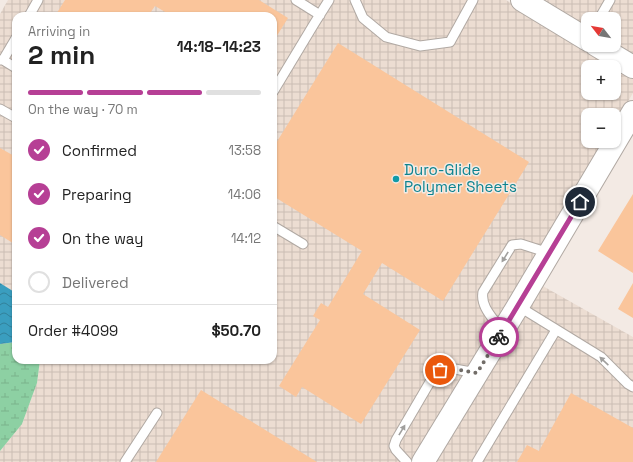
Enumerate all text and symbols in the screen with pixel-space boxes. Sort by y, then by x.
north arrow [581,12,621,52]
map controls [581,12,621,148]
text: Arriving in [28,23,90,40]
text: 14:18–14:23 [177,37,261,56]
text: 2 min [28,38,95,72]
button: + [581,60,621,100]
text: On the way · 70 m [28,101,138,118]
button: − [581,108,621,148]
icon: check [28,139,50,161]
text: Confirmed [62,141,137,160]
text: 13:58 [229,142,261,159]
place label: Duro-Glide Polymer Sheets [404,160,517,196]
marker: Duro-Glide Polymer Sheets [391,174,401,184]
icon: check [28,183,50,205]
text: Preparing [62,185,132,204]
pin [563,185,597,219]
text: 14:06 [228,186,261,203]
icon: home [569,191,591,213]
icon: check [28,227,50,249]
text: On the way [62,229,143,248]
text: 14:12 [231,230,261,247]
one-way arrow [501,251,508,263]
text: Delivered [62,273,129,292]
courier [479,317,519,357]
text: Order #4099 [28,321,118,340]
text: $50.70 [211,321,261,340]
icon: bike [488,326,510,348]
pin [423,353,457,387]
one-way arrow [599,356,609,366]
icon: bag [429,359,451,381]
one-way arrow [398,424,405,436]

